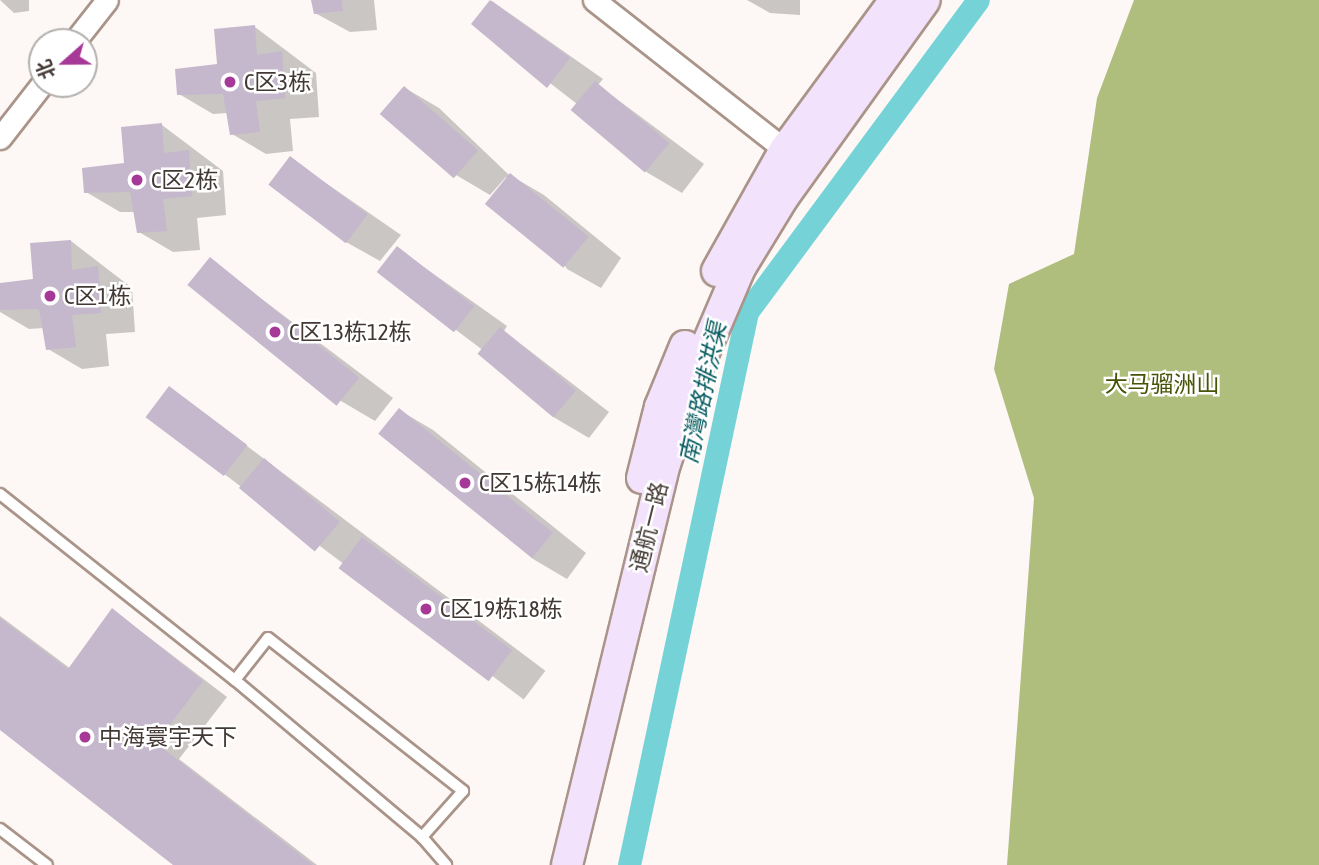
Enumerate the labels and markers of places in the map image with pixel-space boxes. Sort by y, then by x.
place label: C区3栋 [244,68,311,96]
marker: C区3栋 [222,74,238,90]
place label: C区2栋 [151,166,218,194]
marker: C区2栋 [129,172,145,188]
place label: C区1栋 [64,282,131,310]
marker: C区1栋 [42,288,58,304]
place label: C区13栋12栋 [289,318,412,346]
marker: C区13栋12栋 [267,324,283,340]
place label: C区15栋14栋 [479,469,602,497]
marker: C区15栋14栋 [457,475,473,491]
place label: C区19栋18栋 [440,595,563,623]
marker: C区19栋18栋 [418,601,434,617]
place label: 中海寰宇天下 [99,723,237,751]
marker: 中海寰宇天下 [77,729,93,745]

